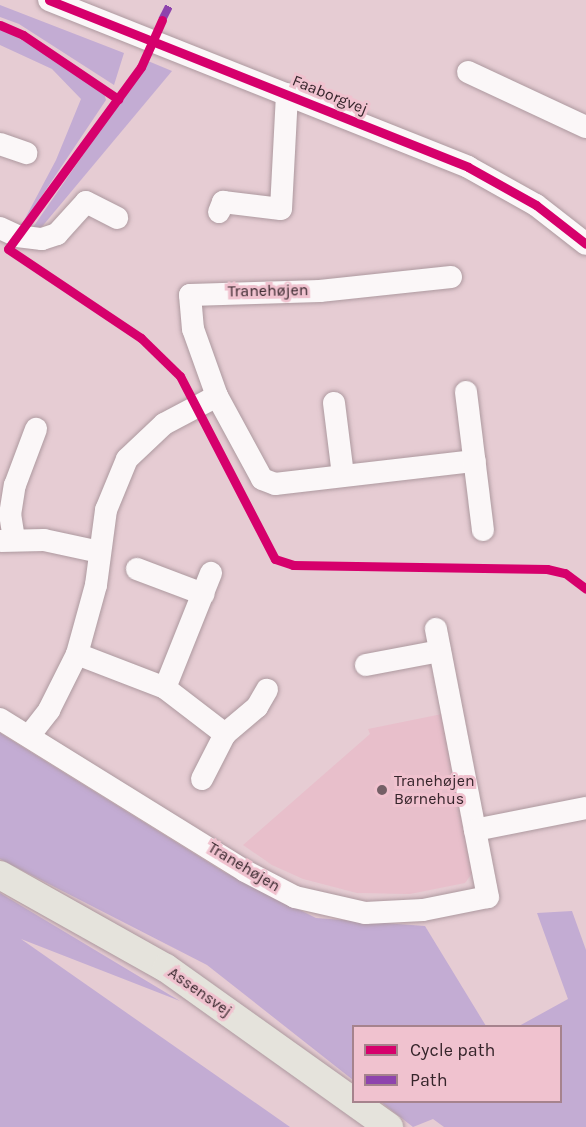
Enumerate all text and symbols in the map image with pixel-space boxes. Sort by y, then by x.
street label: Faaborgvej [289,71,371,119]
street label: Tranehøjen [228,281,308,301]
place label: Tranehøjen Børnehus [394,771,475,809]
marker: Tranehøjen Børnehus [375,783,389,797]
street label: Tranehøjen [205,838,283,896]
street label: Assensvej [164,963,236,1021]
legend [352,1025,562,1103]
text: Cycle path [410,1039,495,1061]
text: Path [410,1069,448,1091]

